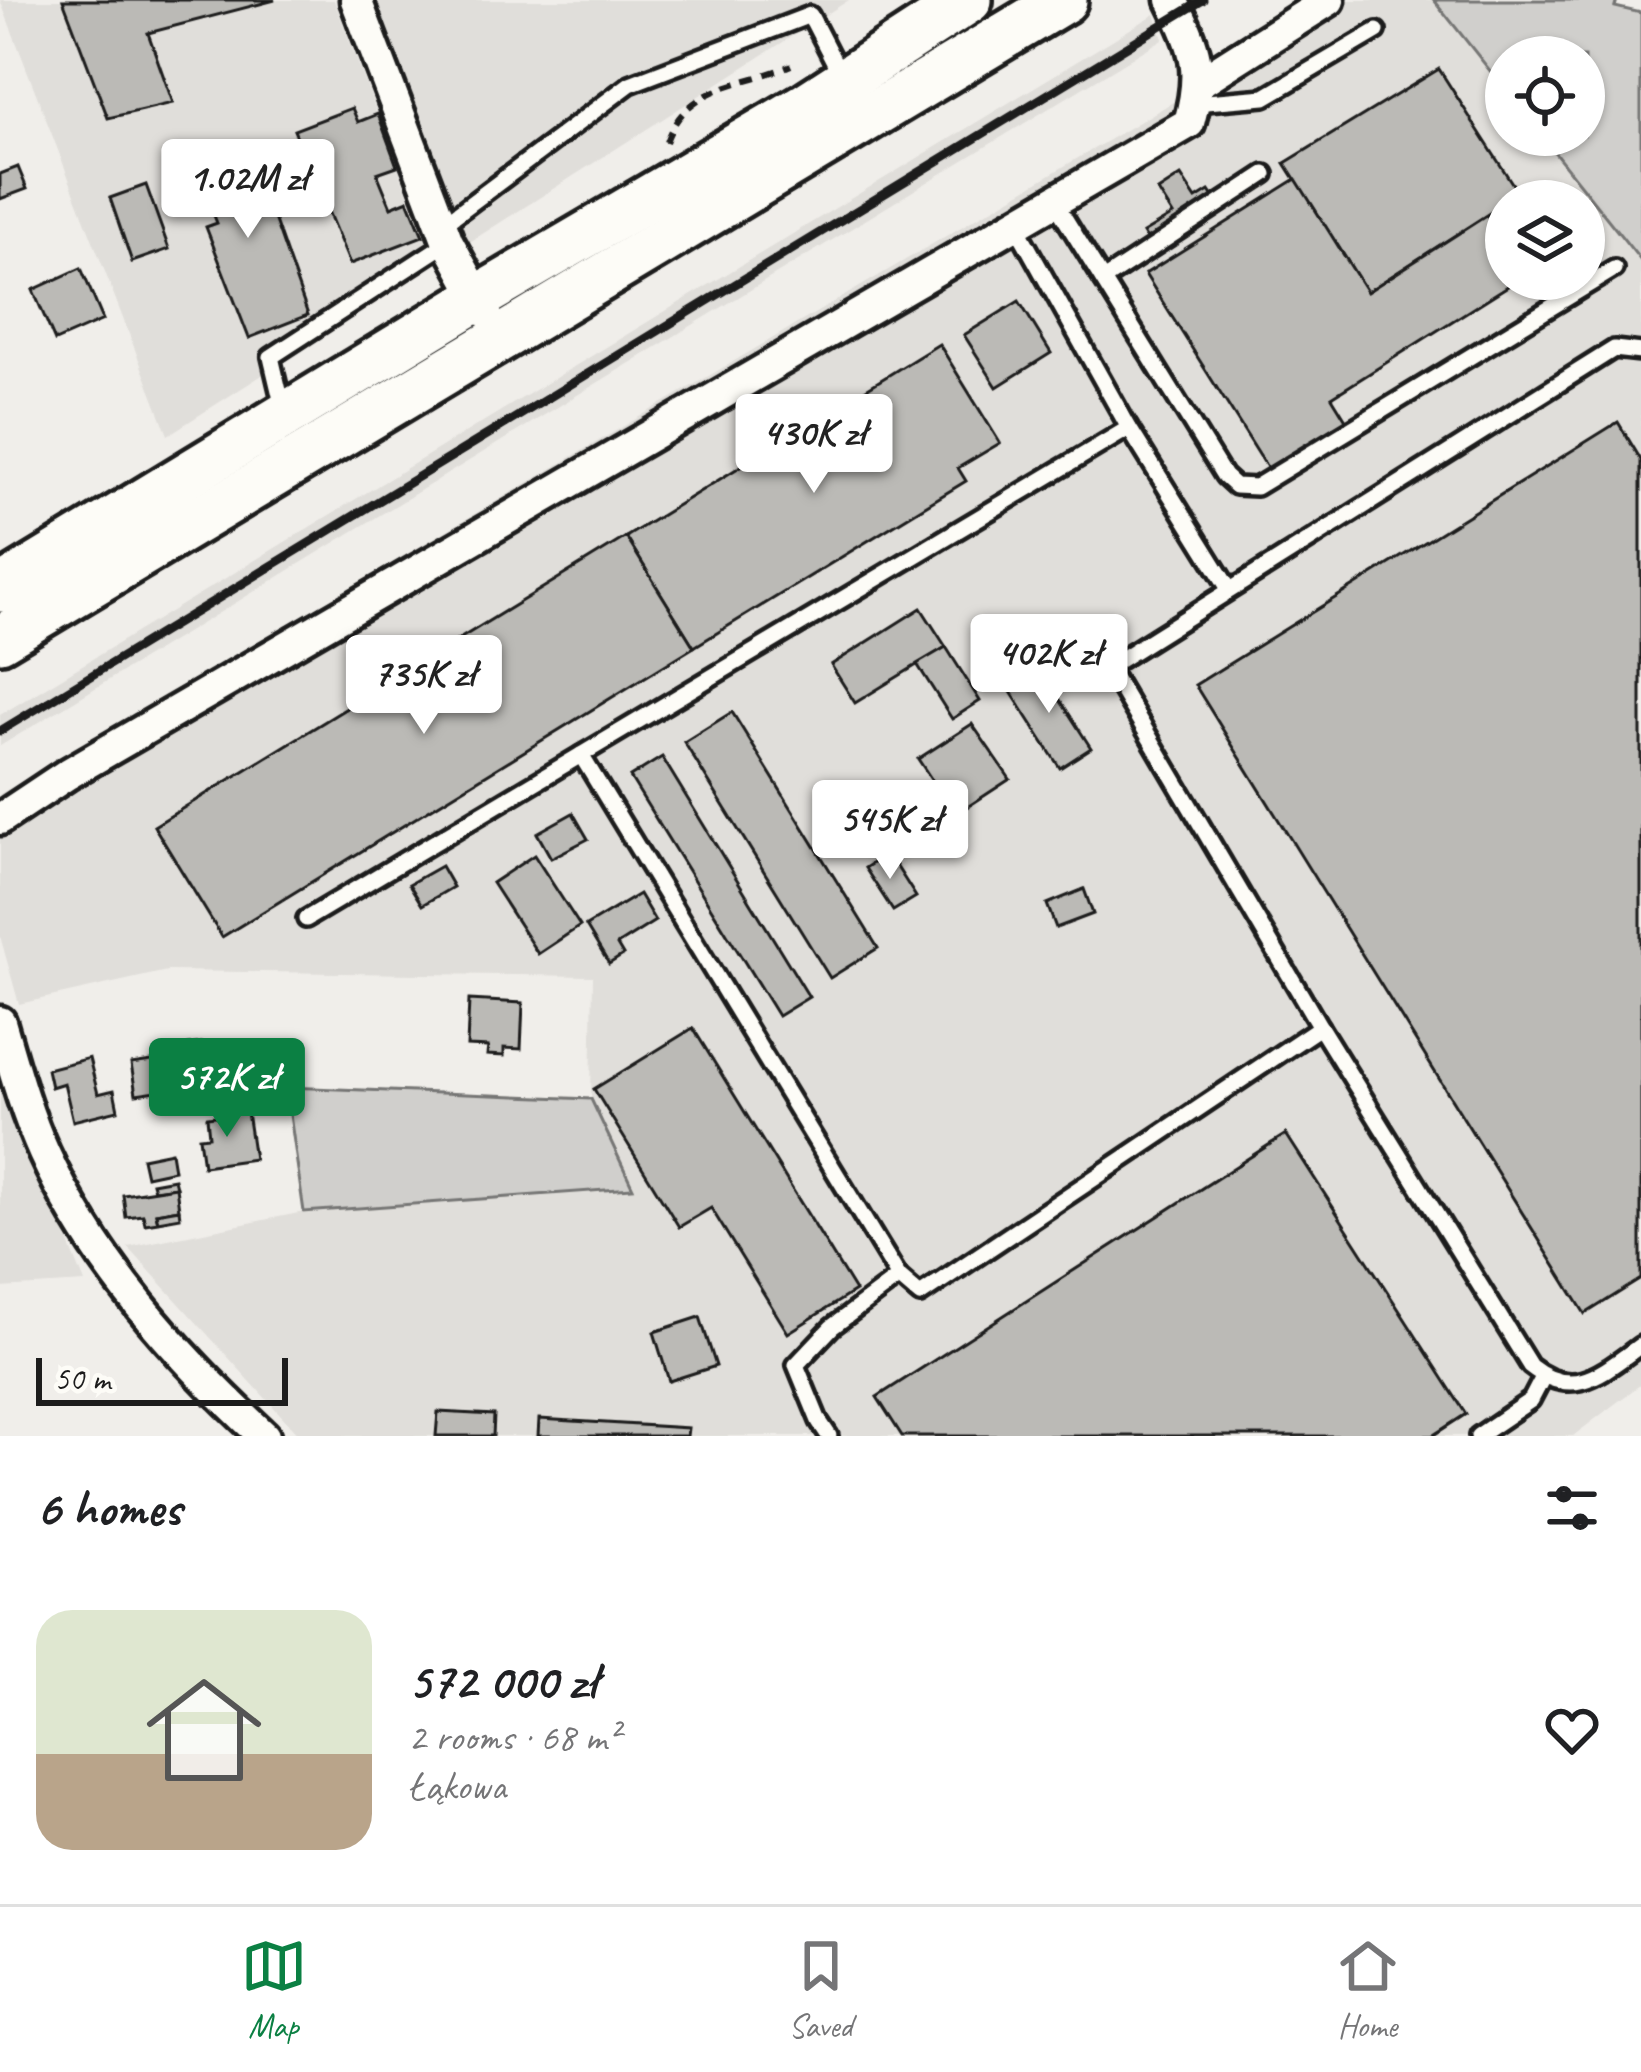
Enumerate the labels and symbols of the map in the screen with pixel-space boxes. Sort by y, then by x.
pin: 1.02M zł [124,139,372,241]
pin: 430K zł [703,394,925,496]
pin: 402K zł [938,614,1160,716]
pin: 735K zł [313,635,535,737]
pin: 545K zł [779,780,1001,882]
pin: 572K zł [116,1038,338,1140]
scale bar [36,1352,288,1405]

